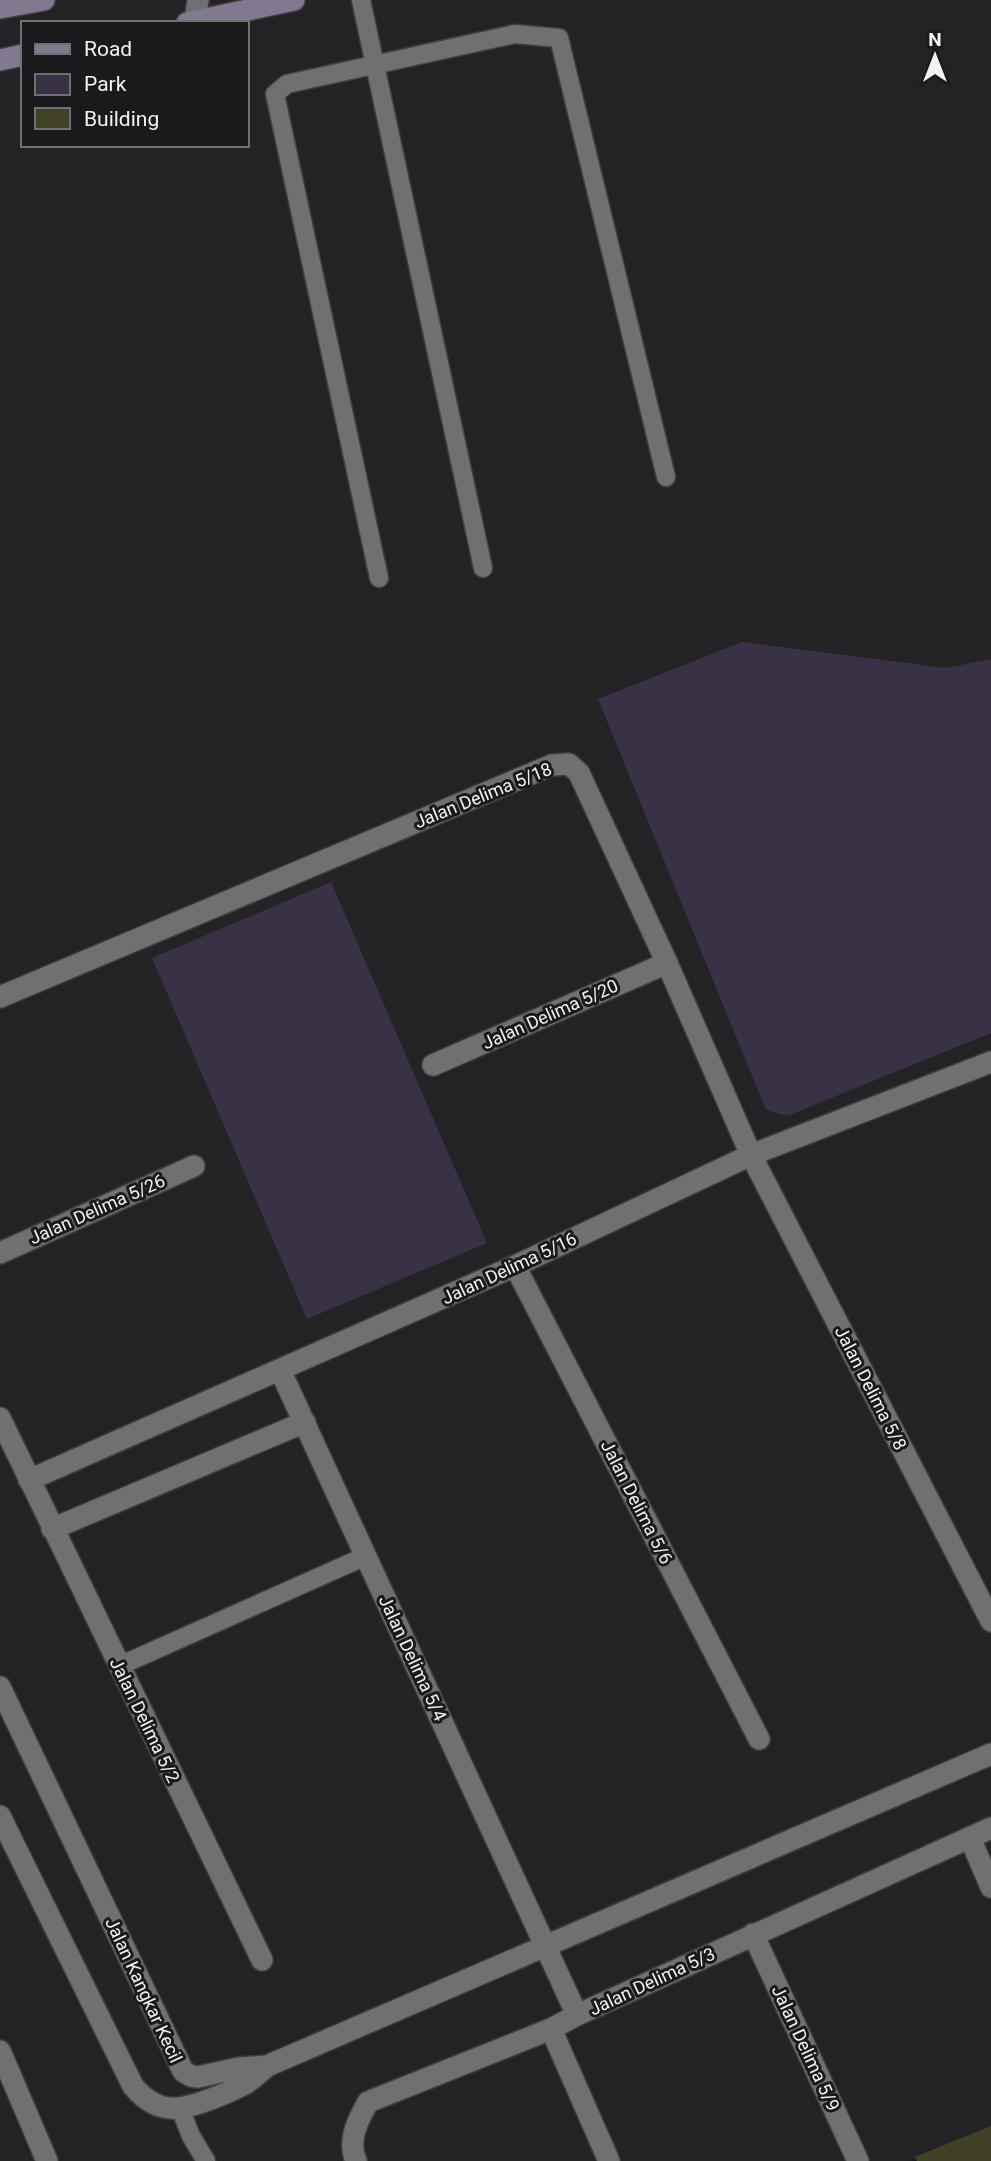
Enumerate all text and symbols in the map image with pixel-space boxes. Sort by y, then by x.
legend [21,21,248,147]
north arrow [900,21,970,91]
text: N [928,28,942,51]
text: Road [84,37,132,61]
text: Park [84,72,127,96]
text: Building [84,107,159,131]
street label: Jalan Delima 5/18 [411,758,555,832]
street label: Jalan Delima 5/20 [479,975,621,1053]
street label: Jalan Delima 5/26 [26,1170,168,1248]
street label: Jalan Delima 5/16 [438,1228,580,1308]
street label: Jalan Delima 5/8 [831,1323,911,1453]
street label: Jalan Delima 5/6 [597,1437,677,1567]
street label: Jalan Delima 5/4 [375,1592,451,1724]
street label: Jalan Delima 5/2 [106,1654,184,1786]
street label: Jalan Kangkar Kecil [101,1914,187,2066]
street label: Jalan Delima 5/3 [586,1943,718,2019]
street label: Jalan Delima 5/9 [768,1982,844,2114]

